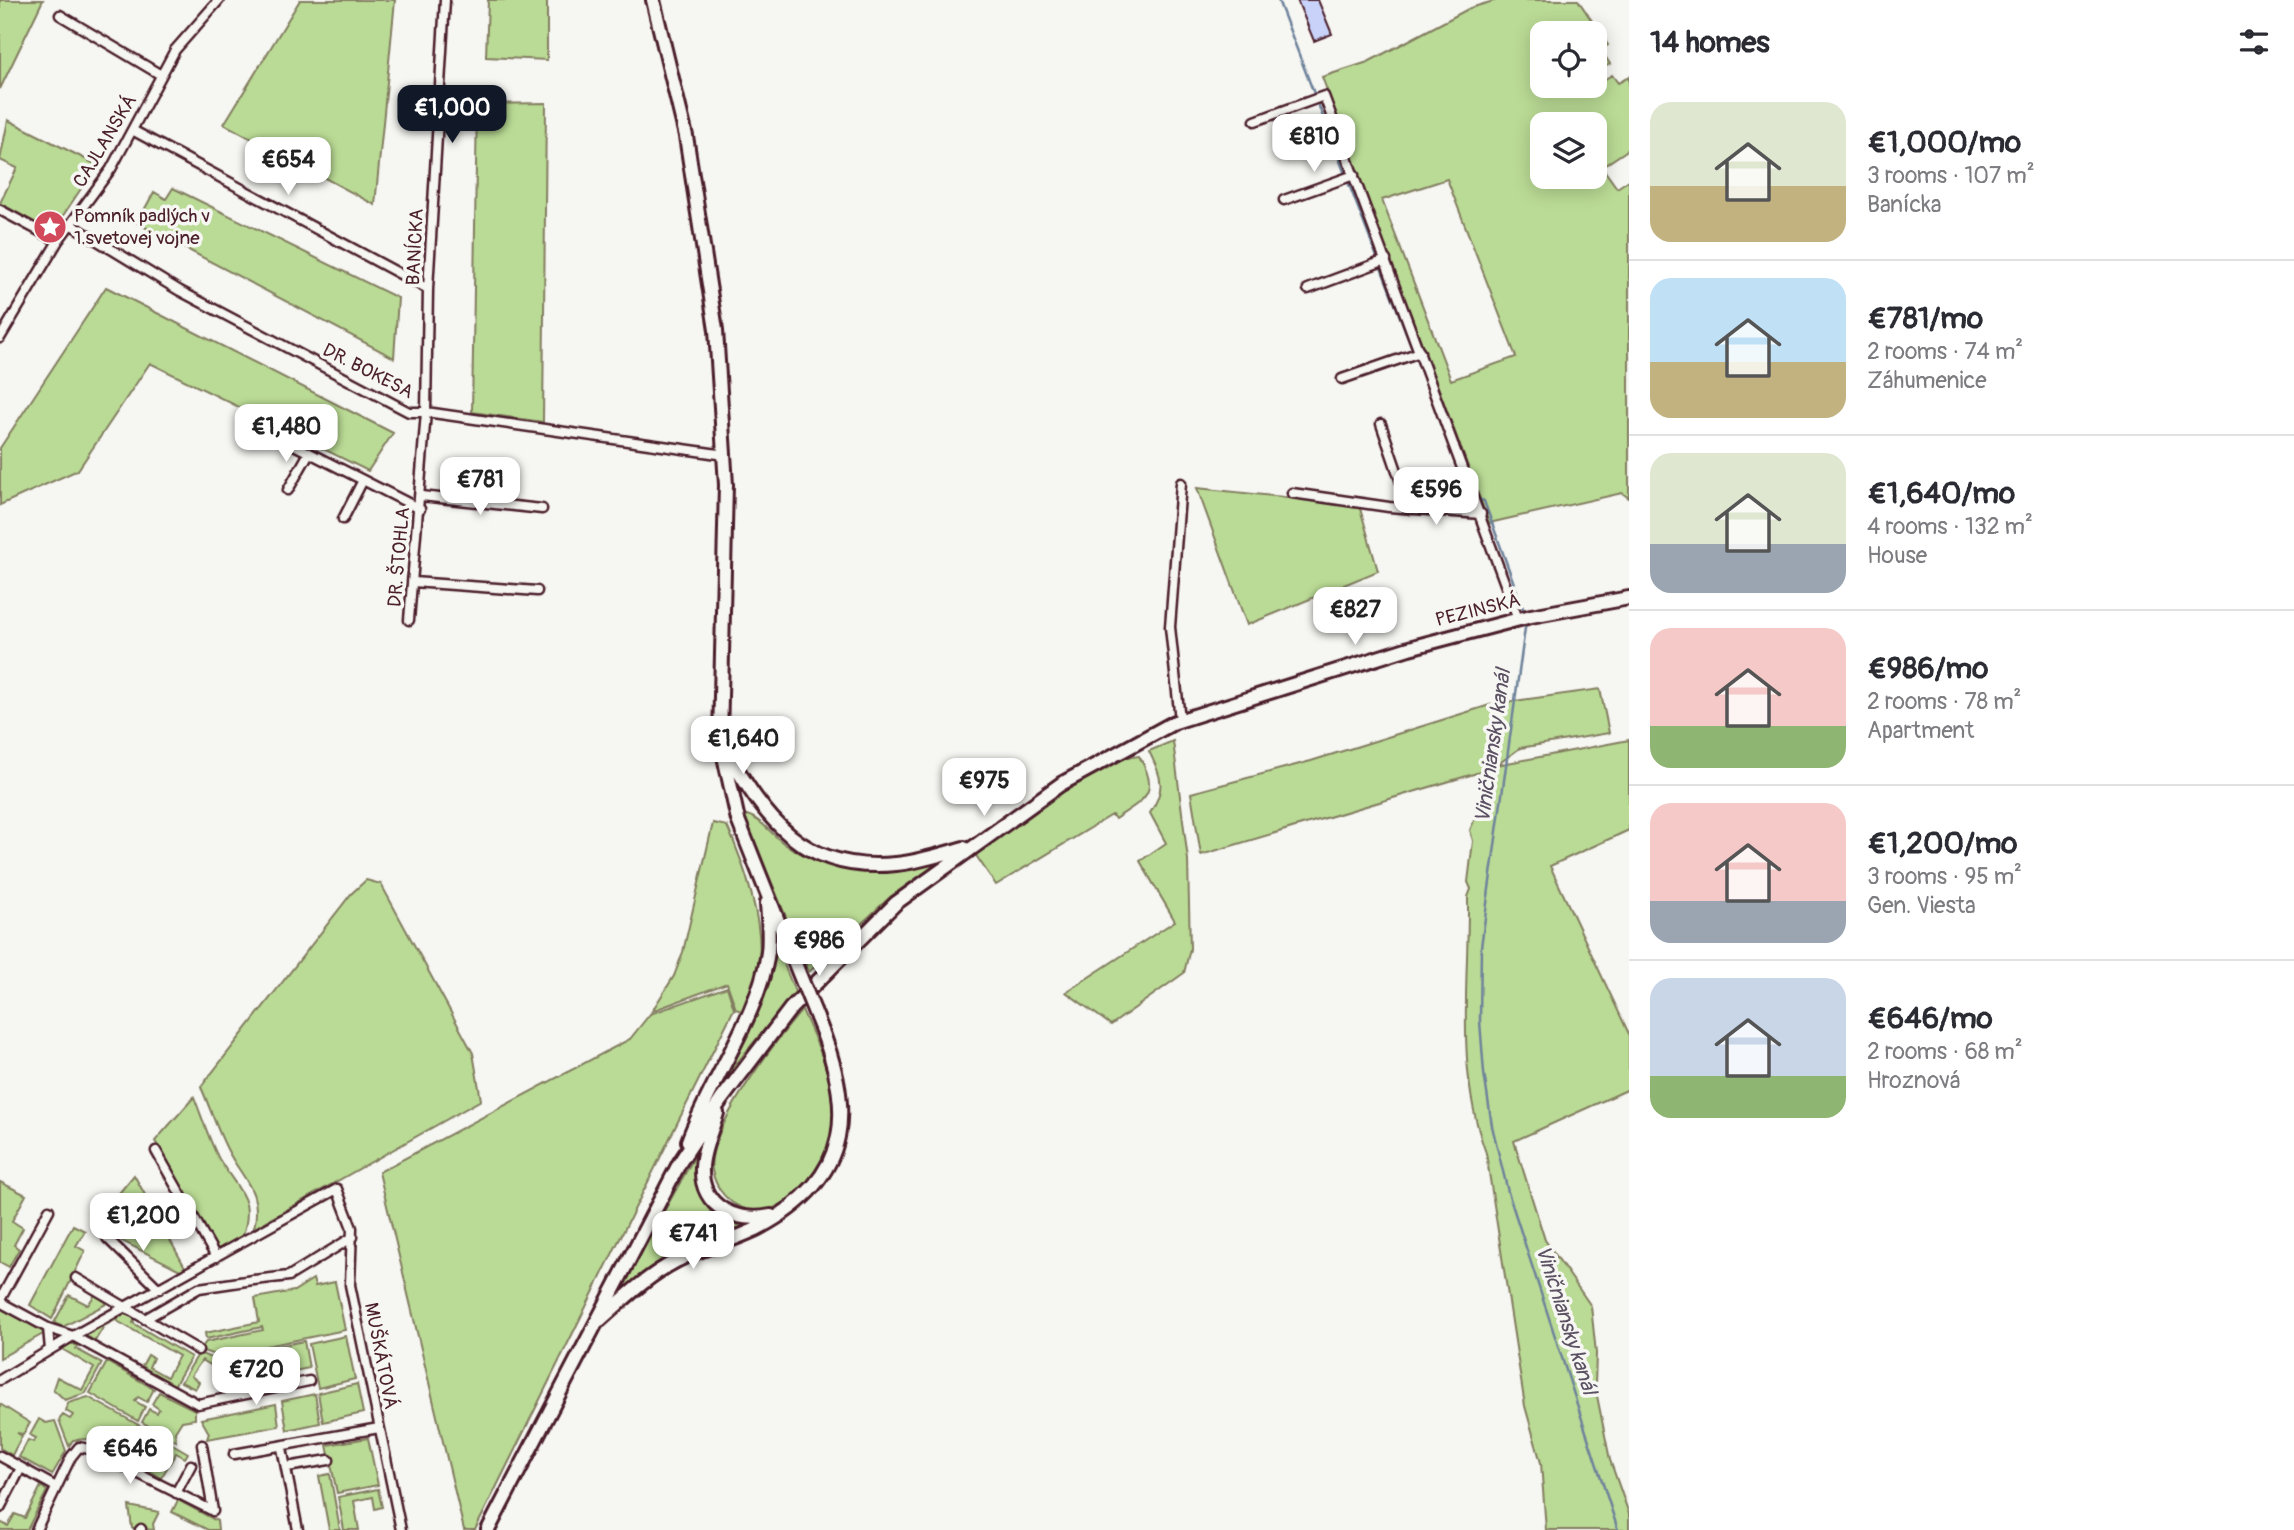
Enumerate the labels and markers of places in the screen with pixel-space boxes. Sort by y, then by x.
pin: €1,000 [395,86,509,145]
pin: €810 [1273,114,1355,174]
pin: €654 [247,138,329,197]
place label: Pomník padlých v 1.svetovej vojne [74,204,210,250]
place icon: Pomník padlých v 1.svetovej vojne [31,208,69,246]
pin: €1,480 [229,405,343,464]
pin: €781 [439,458,521,517]
pin: €596 [1395,468,1477,527]
pin: €827 [1314,588,1396,647]
pin: €1,640 [686,716,800,776]
pin: €975 [943,758,1025,818]
pin: €986 [778,918,860,978]
pin: €1,200 [86,1194,200,1253]
pin: €741 [652,1212,734,1271]
pin: €720 [215,1348,297,1407]
pin: €646 [89,1426,171,1486]

